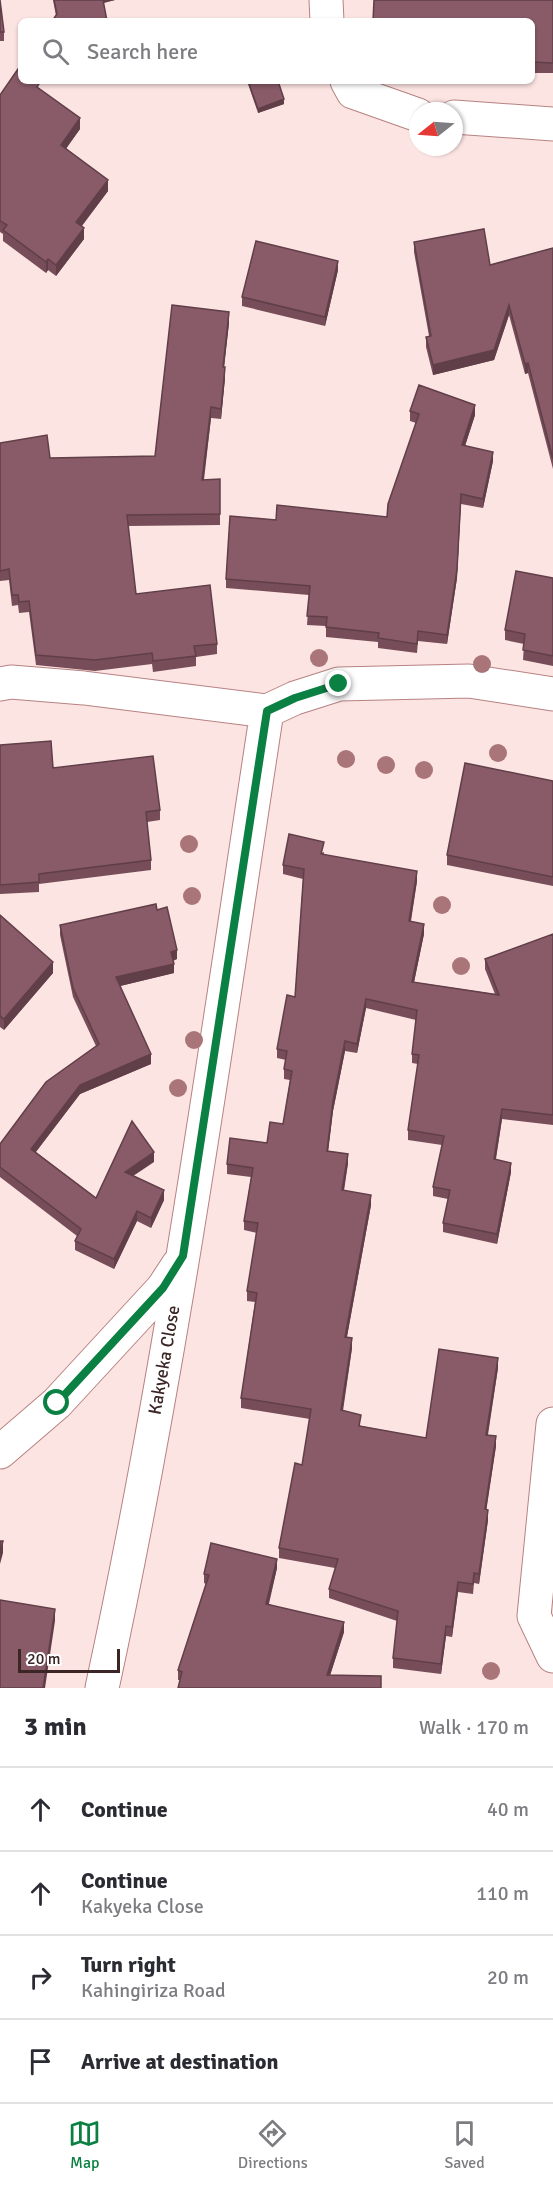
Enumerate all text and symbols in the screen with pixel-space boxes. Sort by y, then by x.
search box [18,18,535,84]
icon: search [39,35,72,68]
text: Search here [87,38,198,65]
north arrow [409,102,463,156]
route end [325,670,351,696]
street label: Kakyeka Close [144,1304,184,1416]
route start [43,1389,69,1415]
scale bar [18,1646,120,1674]
text: 20 m [27,1649,61,1669]
text: 3 min [24,1711,87,1743]
text: Walk · 170 m [419,1715,529,1740]
icon: ahead [24,1793,57,1826]
text: Continue [81,1796,168,1823]
text: 40 m [487,1797,529,1822]
text: Continue [81,1867,168,1894]
icon: ahead [24,1877,57,1910]
text: 110 m [476,1881,529,1906]
text: Kakyeka Close [81,1894,204,1919]
text: Turn right [81,1951,176,1978]
icon: right [24,1961,57,1994]
text: 20 m [487,1965,529,1990]
text: Kahingiriza Road [81,1978,226,2003]
icon: arrive [24,2045,57,2078]
text: Arrive at destination [81,2048,278,2075]
tab: Map [68,2117,101,2173]
tab: Directions [238,2117,308,2173]
tab: Saved [444,2117,485,2173]

